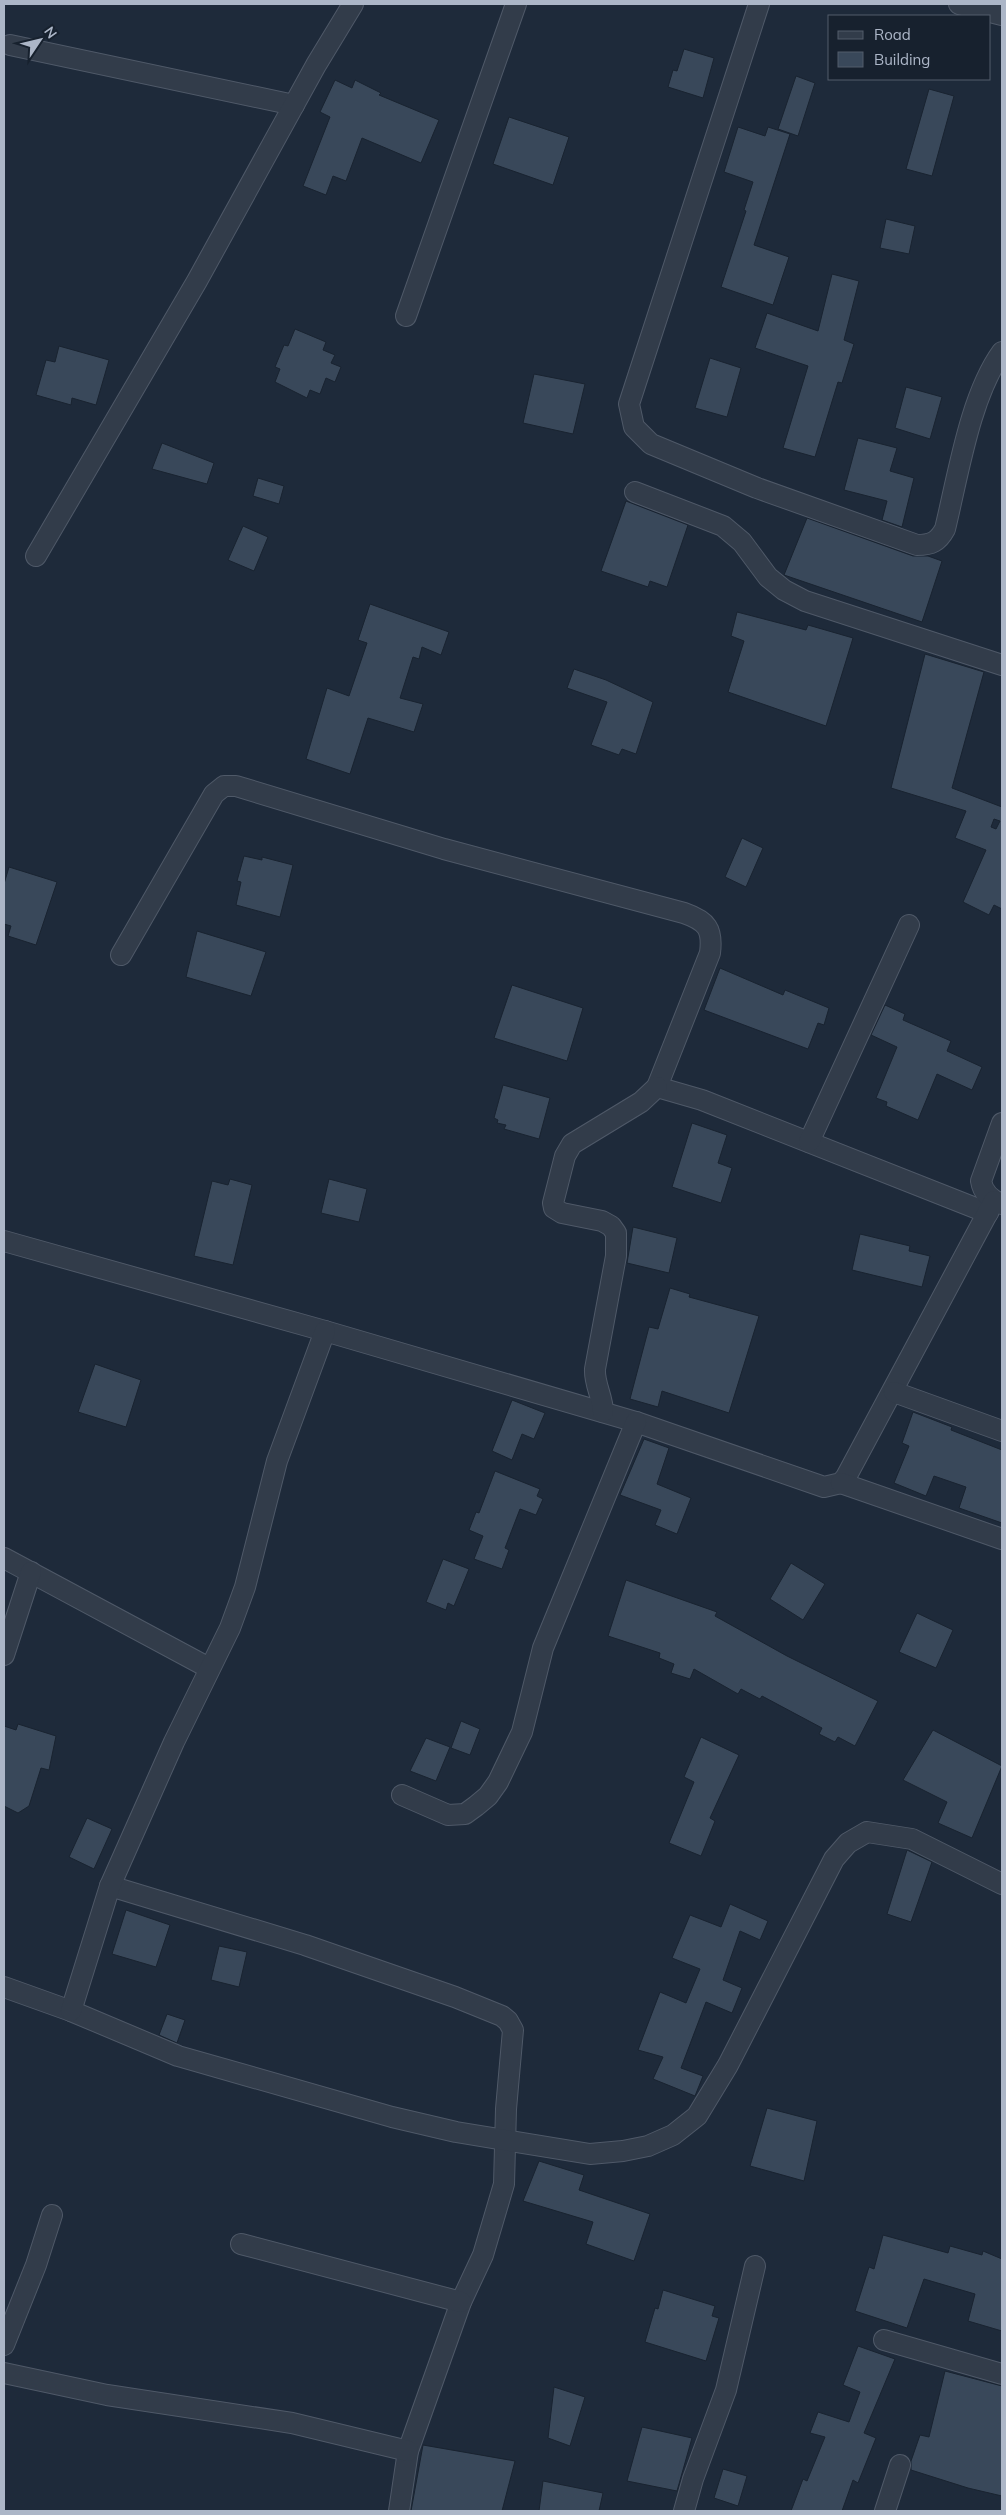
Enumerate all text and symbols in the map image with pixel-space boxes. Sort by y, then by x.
north arrow [15,15,65,65]
legend [828,15,991,80]
text: N [40,23,61,42]
text: Road [874,25,911,44]
text: Building [874,50,930,69]

